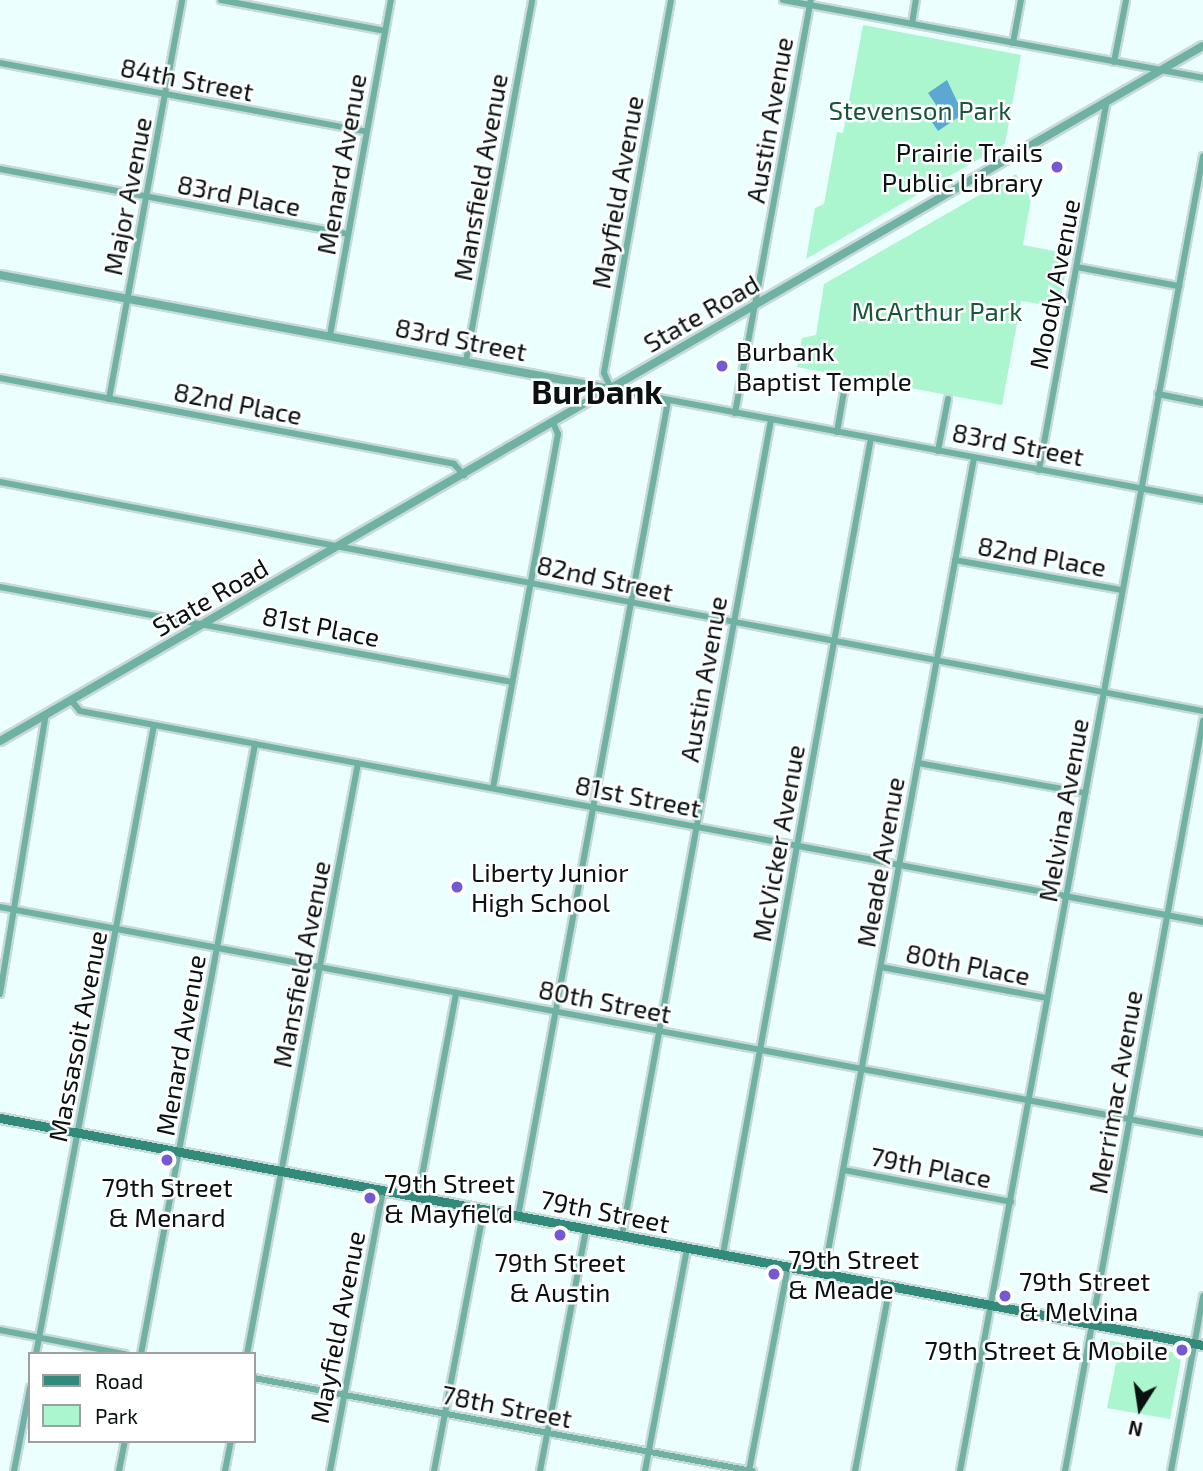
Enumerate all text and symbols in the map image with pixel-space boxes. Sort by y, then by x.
street label: Austin Avenue [739,34,799,206]
street label: 84th Street [118,51,256,107]
street label: Menard Avenue [310,71,372,257]
street label: Mansfield Avenue [446,71,514,283]
street label: Mayfield Avenue [585,93,649,291]
park label: Stevenson Park [829,94,1011,126]
street label: Major Avenue [96,114,158,278]
place label: Prairie Trails Public Library [882,136,1043,198]
marker: Prairie Trails Public Library [1049,159,1065,175]
street label: 83rd Place [175,168,303,222]
street label: Moody Avenue [1022,196,1086,372]
street label: State Road [638,267,764,359]
park label: McArthur Park [851,295,1023,327]
street label: 83rd Street [393,311,529,367]
place label: Burbank Baptist Temple [736,335,912,396]
marker: Burbank Baptist Temple [714,358,730,374]
district label: Burbank [531,372,663,412]
street label: 82nd Place [171,375,305,431]
street label: 83rd Street [950,416,1086,472]
street label: 82nd Place [975,529,1109,583]
street label: 82nd Street [534,548,676,608]
street label: State Road [147,551,273,643]
street label: Austin Avenue [673,593,733,765]
street label: 81st Place [260,599,382,653]
street label: Melvina Avenue [1031,715,1095,905]
street label: McVicker Avenue [745,742,811,944]
street label: 81st Street [573,769,703,823]
street label: Meade Avenue [850,774,910,950]
place label: Liberty Junior High School [471,856,630,917]
street label: Mansfield Avenue [266,858,336,1070]
marker: Liberty Junior High School [449,879,465,895]
street label: Massasoit Avenue [41,927,113,1145]
street label: 80th Place [903,937,1033,991]
street label: Menard Avenue [149,952,211,1138]
street label: 80th Street [536,973,674,1029]
street label: Merrimac Avenue [1082,987,1148,1197]
street label: 79th Place [868,1140,994,1194]
marker: 79th Street & Menard [159,1152,175,1168]
place label: 79th Street & Mayfield [384,1167,515,1228]
place label: 79th Street & Menard [101,1171,233,1232]
street label: 79th Street [538,1183,672,1239]
marker: 79th Street & Mayfield [362,1190,378,1206]
marker: 79th Street & Austin [552,1227,568,1243]
street label: Mayfield Avenue [303,1228,371,1426]
place label: 79th Street & Meade [788,1243,919,1304]
place label: 79th Street & Austin [494,1246,626,1308]
place label: 79th Street & Melvina [1019,1265,1150,1326]
marker: 79th Street & Meade [766,1266,782,1282]
marker: 79th Street & Melvina [997,1288,1013,1304]
place label: 79th Street & Mobile [925,1334,1168,1366]
marker: 79th Street & Mobile [1174,1342,1190,1358]
legend [28,1352,256,1443]
text: Road [95,1368,143,1393]
north arrow [1105,1373,1175,1443]
street label: 78th Street [439,1378,575,1434]
text: Park [95,1403,138,1428]
text: N [1126,1416,1145,1442]

